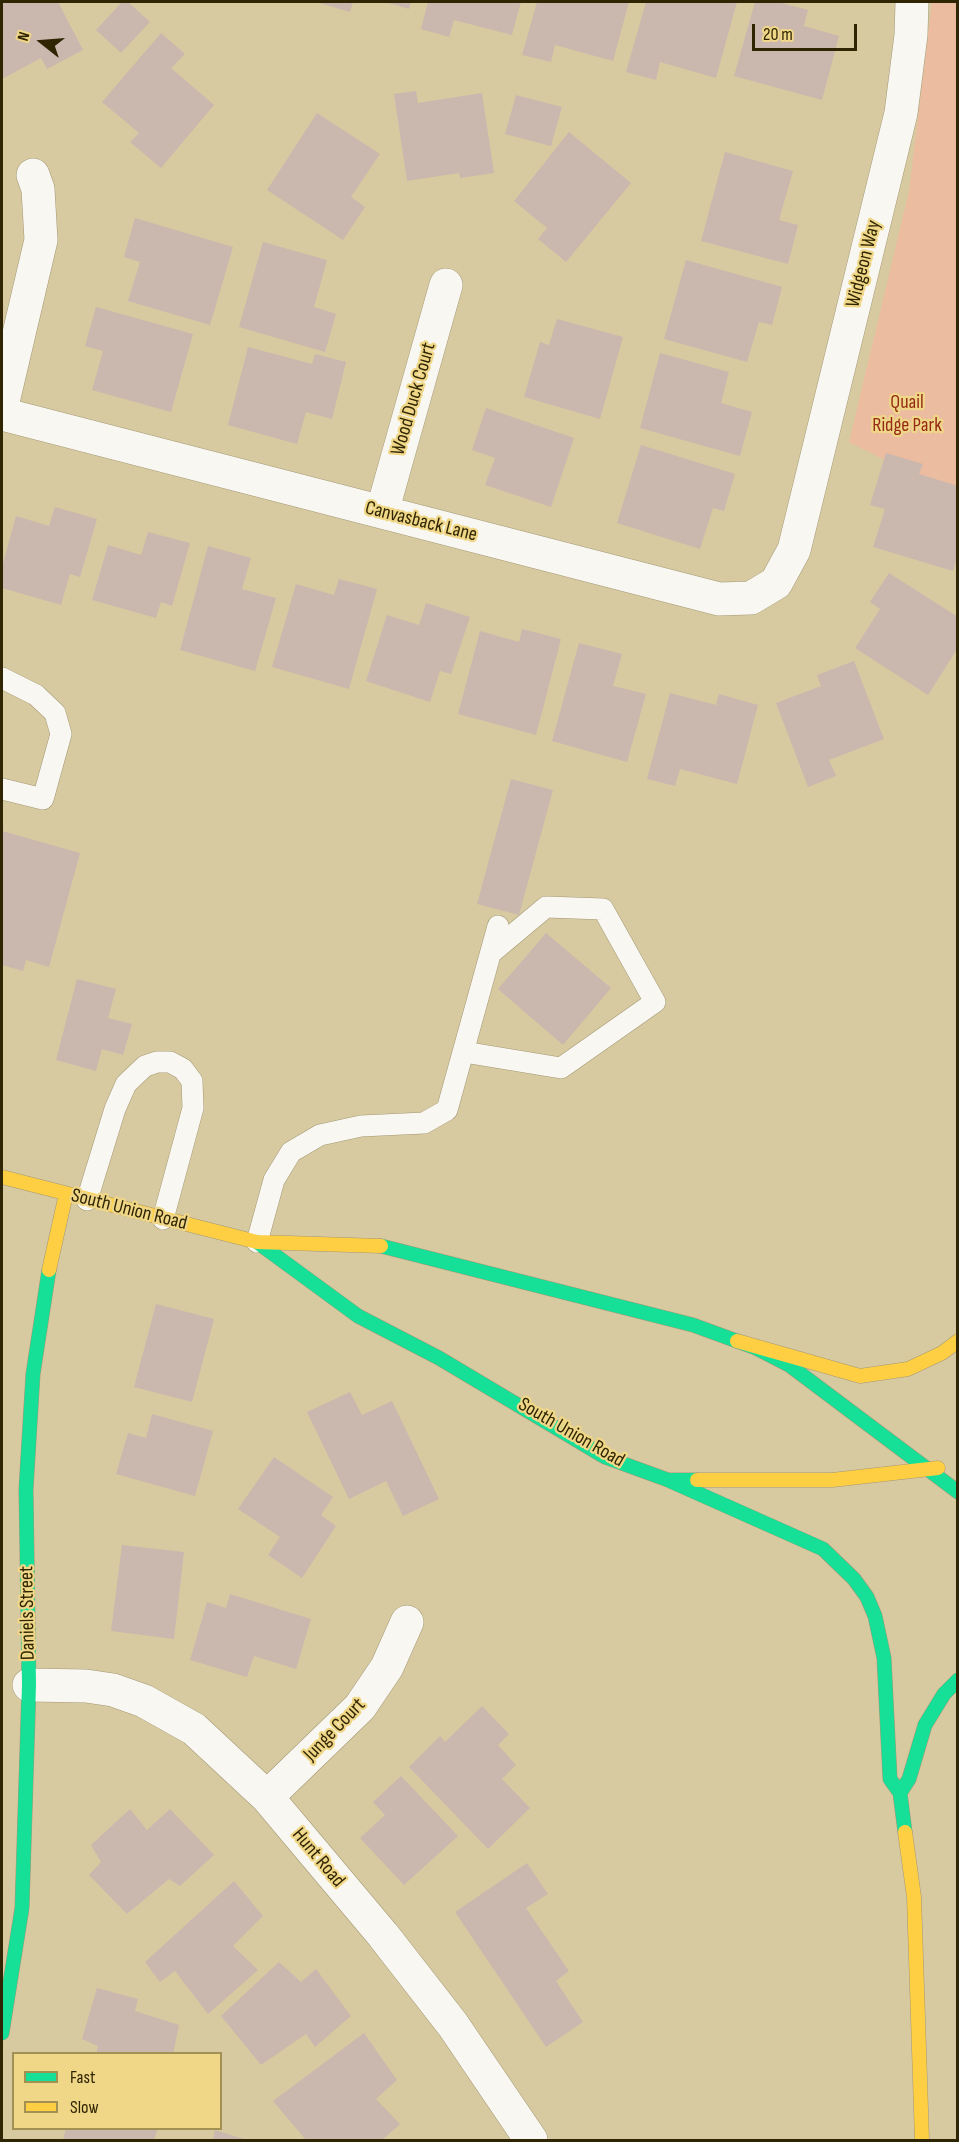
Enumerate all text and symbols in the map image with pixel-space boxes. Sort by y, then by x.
north arrow [12,12,72,72]
scale bar [755,12,860,50]
text: 20 m [763,24,793,45]
text: N [14,30,35,43]
street label: Widgeon Way [842,218,886,310]
street label: Wood Duck Court [386,340,442,458]
park label: Quail Ridge Park [872,391,942,438]
street label: Canvasback Lane [363,497,479,547]
street label: South Union Road [69,1184,189,1236]
street label: South Union Road [514,1393,628,1473]
street label: Daniels Street [15,1566,41,1660]
street label: Junge Court [299,1693,371,1767]
street label: Hunt Road [286,1824,350,1892]
legend [12,2052,222,2130]
text: Fast [70,2067,95,2088]
text: Slow [70,2097,99,2118]

